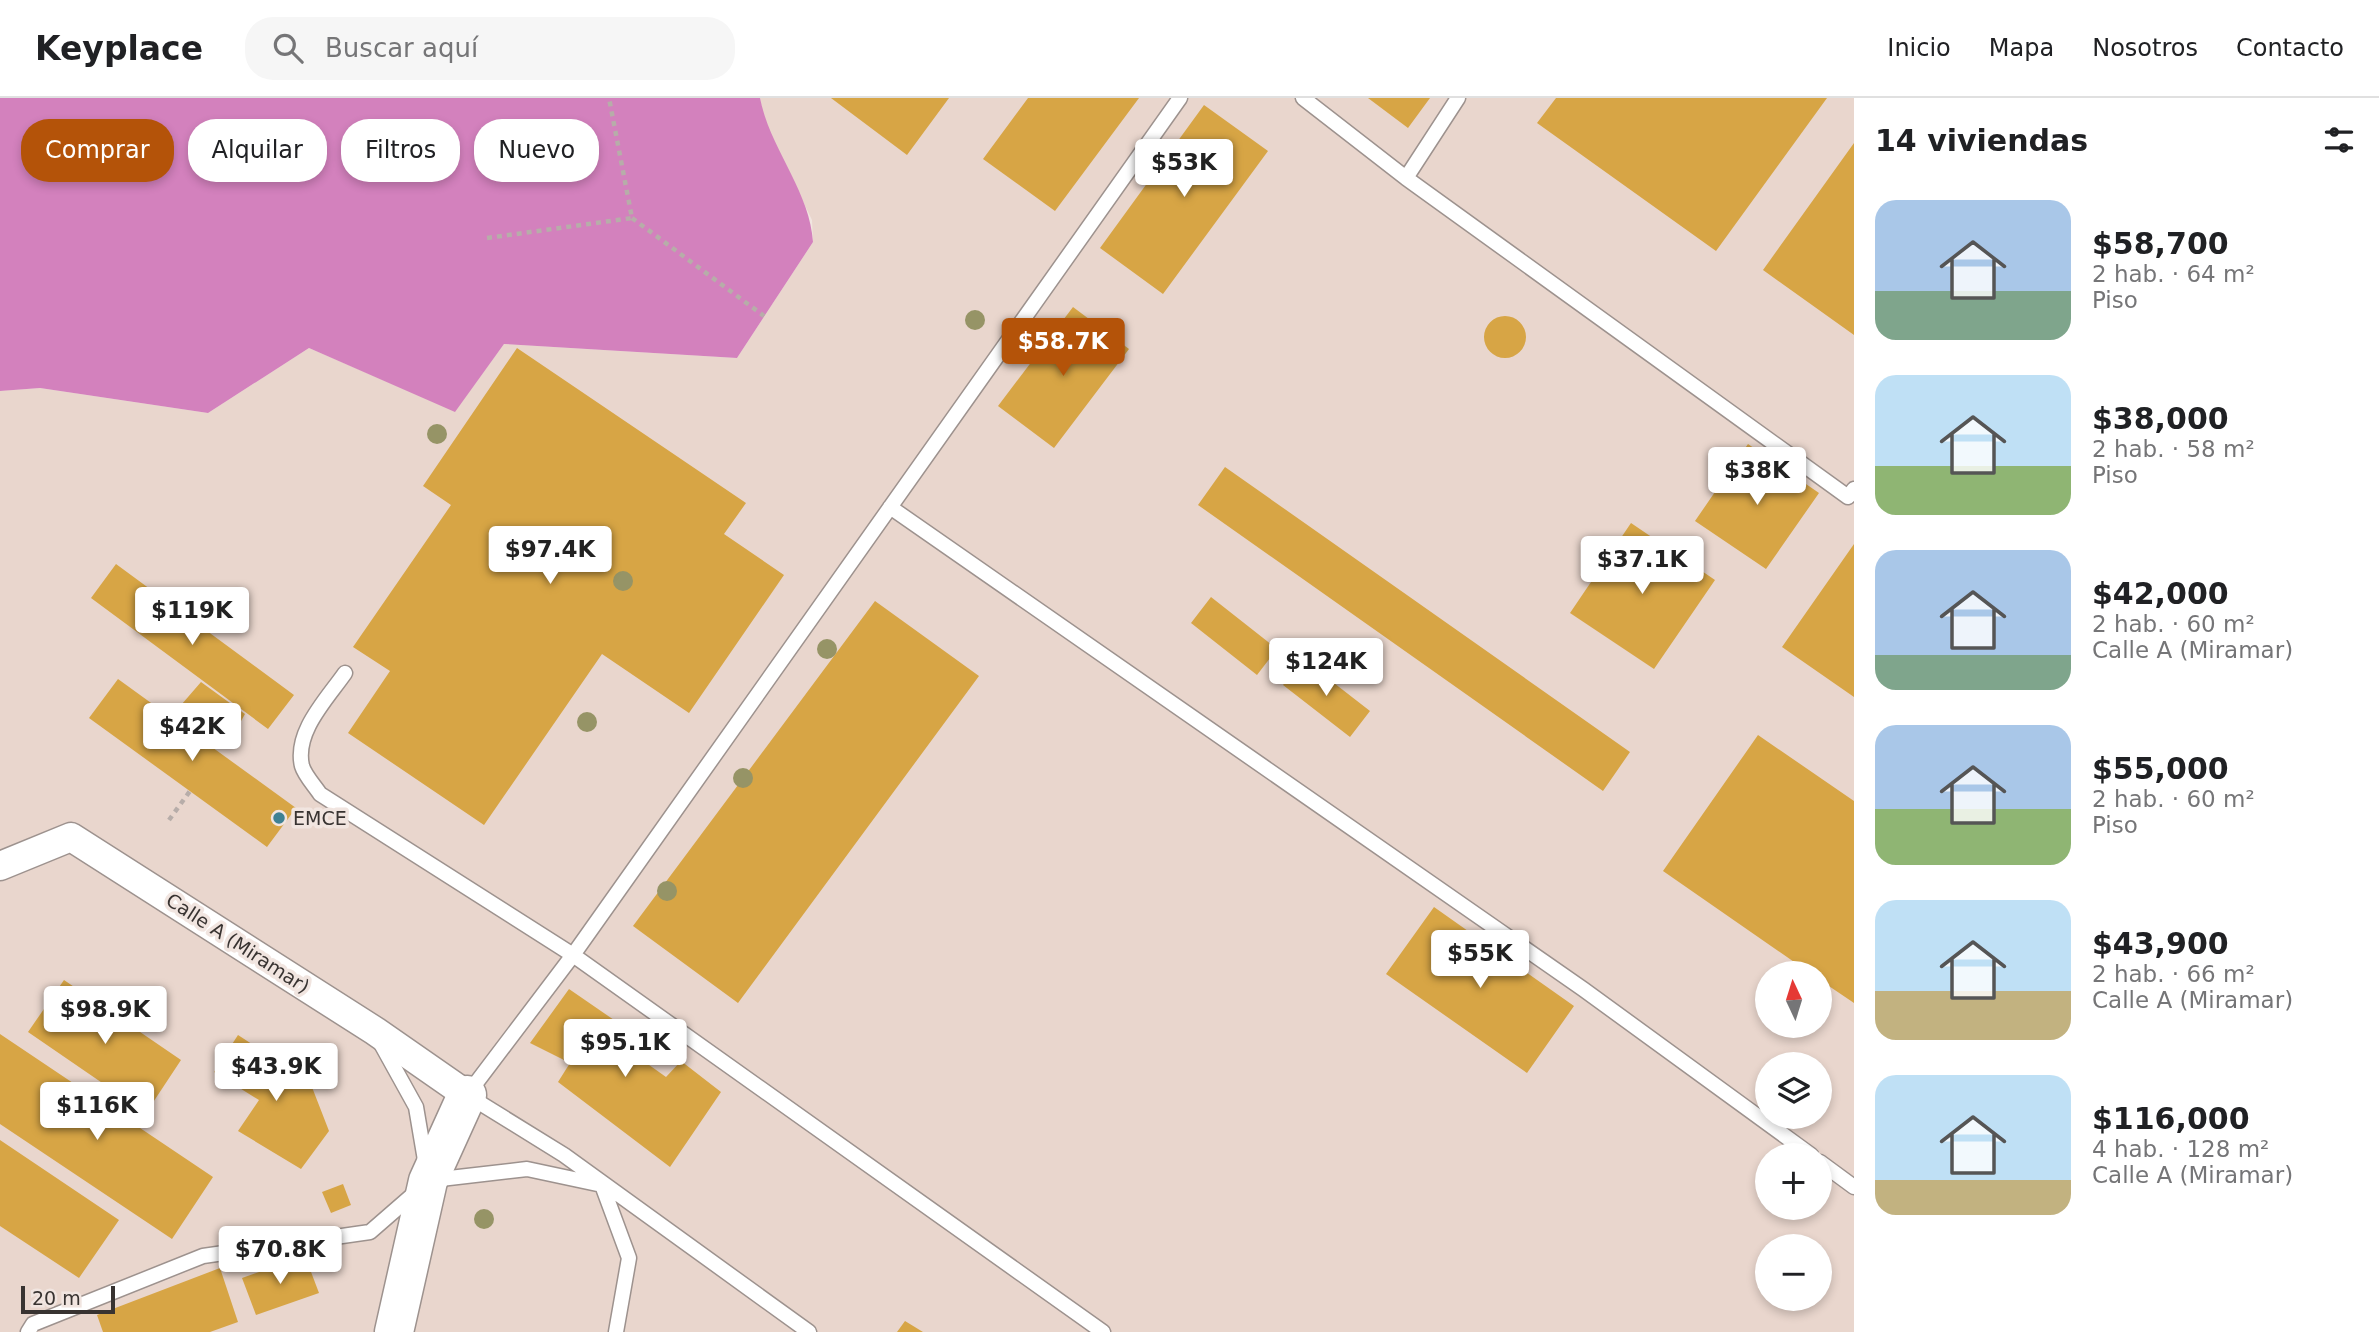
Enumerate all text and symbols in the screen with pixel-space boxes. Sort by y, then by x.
search box [245,17,735,80]
text: Keyplace [35,29,203,68]
icon: search [269,29,307,67]
text: Buscar aquí [325,33,478,63]
text: Inicio [1887,34,1951,62]
text: Mapa [1989,34,2054,62]
text: Nosotros [2092,34,2198,62]
text: Contacto [2236,34,2344,62]
chip: Comprar [21,119,174,182]
chip: Alquilar [188,119,327,182]
chip: Filtros [341,119,460,182]
chip: Nuevo [474,119,599,182]
icon: filters [2320,121,2358,159]
text: 14 viviendas [1875,123,2088,158]
pin: $53K [1143,140,1225,199]
text: $53K [1151,149,1217,175]
text: $58,700 [2092,226,2229,261]
icon: home [1931,228,2015,312]
text: 2 hab. · 64 m² [2092,261,2255,287]
text: Piso [2092,287,2138,313]
pin: $58.7K [1006,318,1120,378]
text: $58.7K [1018,328,1108,354]
text: $38,000 [2092,401,2229,436]
icon: home [1931,403,2015,487]
text: 2 hab. · 58 m² [2092,436,2255,462]
pin: $38K [1716,448,1798,507]
text: $38K [1724,457,1790,483]
text: Piso [2092,462,2138,488]
pin: $97.4K [493,526,607,586]
text: $97.4K [505,536,595,562]
pin: $37.1K [1585,536,1699,596]
text: $37.1K [1597,546,1687,572]
text: $42,000 [2092,576,2229,611]
icon: home [1931,578,2015,662]
pin: $119K [143,588,241,647]
text: $119K [151,597,233,623]
text: 2 hab. · 60 m² [2092,611,2255,637]
text: Calle A (Miramar) [2092,637,2293,663]
pin: $124K [1277,638,1375,698]
text: $124K [1285,648,1367,674]
pin: $42K [151,704,233,763]
text: $42K [159,713,225,739]
text: $55,000 [2092,751,2229,786]
icon: home [1931,753,2015,837]
text: 2 hab. · 60 m² [2092,786,2255,812]
place label: EMCE [293,807,347,829]
marker: EMCE [271,810,287,826]
text: Piso [2092,812,2138,838]
street label: Calle A (Miramar) [162,889,314,997]
text: $43,900 [2092,926,2229,961]
icon: home [1931,928,2015,1012]
pin: $55K [1439,930,1521,990]
text: $55K [1447,940,1513,966]
north arrow [1755,961,1832,1038]
map controls [1755,961,1832,1311]
text: 2 hab. · 66 m² [2092,961,2255,987]
pin: $98.9K [48,986,162,1046]
text: Calle A (Miramar) [2092,987,2293,1013]
text: $98.9K [60,996,150,1022]
pin: $95.1K [568,1020,682,1079]
text: $95.1K [580,1029,670,1055]
pin: $43.9K [219,1044,333,1103]
button: layers [1755,1052,1832,1129]
text: $43.9K [231,1053,321,1079]
pin: $116K [48,1082,146,1142]
text: $116K [56,1092,138,1118]
text: $116,000 [2092,1101,2250,1136]
icon: home [1931,1103,2015,1187]
text: 4 hab. · 128 m² [2092,1136,2269,1162]
button: + [1755,1143,1832,1220]
text: Calle A (Miramar) [2092,1162,2293,1188]
pin: $70.8K [223,1226,337,1286]
button: − [1755,1234,1832,1311]
text: $70.8K [235,1236,325,1262]
scale bar [21,1283,116,1315]
text: 20 m [32,1287,81,1309]

